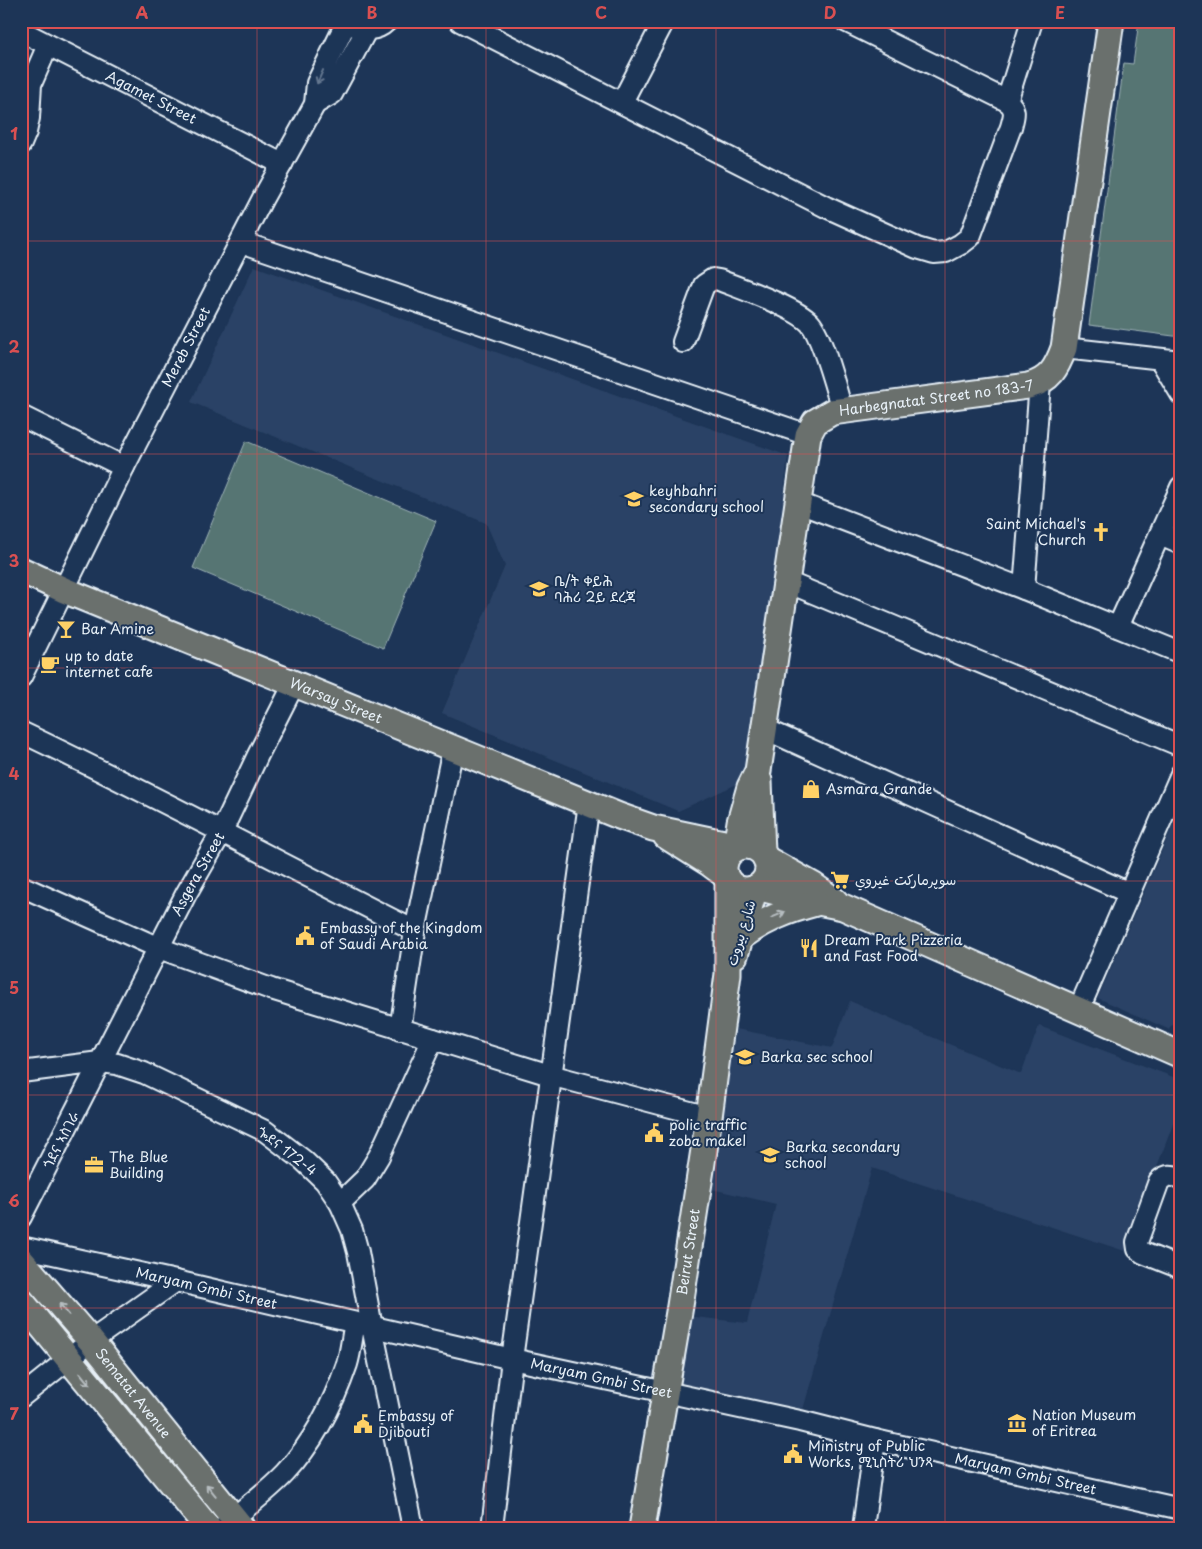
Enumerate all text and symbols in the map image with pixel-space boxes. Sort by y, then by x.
text: A [136,0,149,24]
text: B [367,0,378,24]
text: C [595,0,607,24]
text: D [824,0,836,24]
text: E [1055,0,1065,24]
street label: Agamet Street [102,65,201,129]
one-way arrow [315,69,325,84]
text: 1 [10,121,18,145]
street label: Mereb Street [156,303,215,390]
text: 2 [8,334,20,358]
street label: Harbegnatat Street no 183-7 [838,374,1036,421]
place label: keyhbahri secondary school [649,480,764,517]
school or university icon: keyhbahri secondary school [623,488,645,510]
place label: Saint Michael's Church [986,513,1086,550]
church icon: Saint Michael's Church [1090,521,1112,543]
text: 3 [9,548,19,572]
place label: ቤ/ት ቀይሕ ባሕሪ 2ይ ደረጃ [554,570,636,607]
school or university icon: ቤ/ት ቀይሕ ባሕሪ 2ይ ደረጃ [528,578,550,600]
bar icon: Bar Amine [55,618,77,640]
place label: Bar Amine [81,618,154,639]
place label: up to date internet cafe [65,645,153,682]
cafe icon: up to date internet cafe [39,653,61,675]
street label: Warsay Street [286,672,386,729]
text: 4 [9,761,20,785]
shop icon: Asmara Grande [800,778,822,800]
place label: Asmara Grande [826,778,932,799]
street label: Asgera Street [166,828,230,919]
supermarket icon: سوپرمارکت غيروي [829,869,851,891]
place label: سوپرمارکت غيروي [855,869,956,891]
street label: شارع بيروت [721,897,760,968]
one-way arrow [770,910,785,920]
place label: Embassy of the Kingdom of Saudi Arabia [320,917,483,954]
public building icon: Embassy of the Kingdom of Saudi Arabia [294,925,316,947]
place label: Dream Park Pizzeria and Fast Food [824,929,963,966]
restaurant icon: Dream Park Pizzeria and Fast Food [798,937,820,959]
text: 5 [9,975,19,999]
school or university icon: Barka sec school [734,1046,756,1068]
place label: Barka sec school [760,1046,873,1067]
street label: ጎደና ኣስገራ [37,1107,84,1172]
place label: polic traffic zoba makel [669,1114,747,1151]
street label: ጐደና 172-4 [253,1121,322,1180]
public building icon: polic traffic zoba makel [643,1122,665,1144]
place label: Barka secondary school [785,1136,900,1173]
school or university icon: Barka secondary school [759,1144,781,1166]
place label: The Blue Building [109,1146,169,1183]
office icon: The Blue Building [83,1154,105,1176]
text: 6 [8,1188,20,1212]
street label: Beirut Street [671,1207,705,1296]
street label: Maryam Gmbi Street [134,1261,280,1314]
one-way arrow [59,1303,70,1316]
street label: Sematat Avenue [91,1343,176,1442]
street label: Maryam Gmbi Street [529,1352,674,1403]
one-way arrow [80,1372,91,1385]
text: 7 [9,1401,19,1425]
place label: Nation Museum of Eritrea [1032,1404,1136,1441]
place label: Embassy of Djibouti [378,1405,455,1442]
museum icon: Nation Museum of Eritrea [1006,1412,1028,1434]
public building icon: Embassy of Djibouti [352,1413,374,1435]
place label: Ministry of Public Works, ሚኒስትሪ ህንጻ [808,1435,933,1472]
public building icon: Ministry of Public Works, ሚኒስትሪ ህንጻ [782,1443,804,1465]
street label: Maryam Gmbi Street [953,1447,1099,1500]
one-way arrow [206,1483,217,1496]

